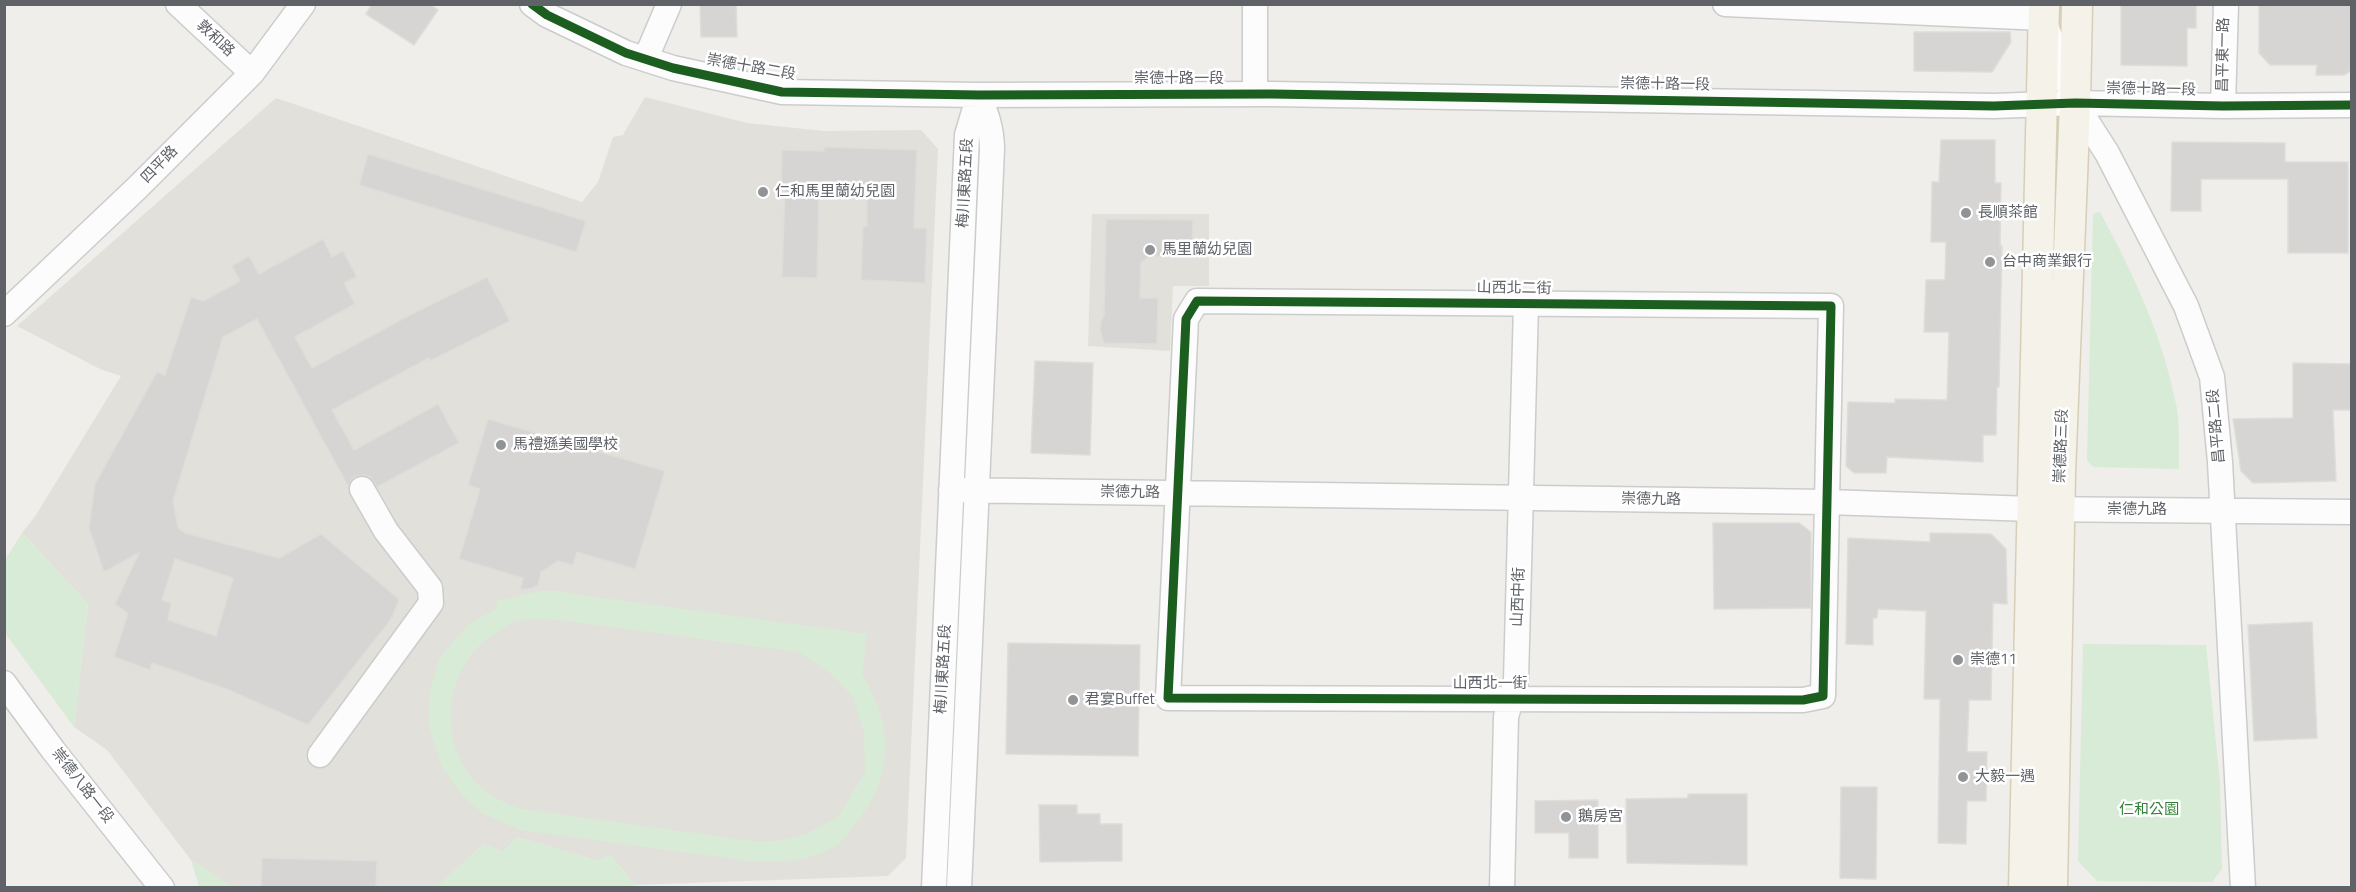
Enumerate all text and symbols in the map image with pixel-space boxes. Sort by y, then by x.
street label: 敦和路 [192,17,238,61]
street label: 昌平東一路 [2214,17,2234,93]
street label: 崇德十路二段 [705,51,797,85]
street label: 崇德十路一段 [1134,70,1224,88]
street label: 崇德十路一段 [1620,75,1710,95]
street label: 崇德十路一段 [2106,80,2196,100]
street label: 梅川東路五段 [955,138,977,228]
street label: 四平路 [138,143,182,187]
place label: 仁和馬里蘭幼兒園 [775,183,895,201]
marker: 仁和馬里蘭幼兒園 [756,185,770,199]
place label: 長順茶館 [1978,204,2038,222]
marker: 長順茶館 [1959,206,1973,220]
place label: 馬里蘭幼兒園 [1162,241,1252,259]
marker: 馬里蘭幼兒園 [1143,243,1157,257]
place label: 台中商業銀行 [2002,253,2092,271]
marker: 台中商業銀行 [1983,255,1997,269]
street label: 山西北二街 [1476,279,1552,299]
street label: 昌平路二段 [2205,388,2229,464]
street label: 崇德路三段 [2052,408,2072,484]
place label: 馬禮遜美國學校 [513,436,618,454]
marker: 馬禮遜美國學校 [494,438,508,452]
street label: 崇德九路 [1100,483,1160,503]
street label: 崇德九路 [1621,490,1681,510]
street label: 崇德九路 [2107,501,2167,519]
street label: 山西中街 [1509,567,1529,627]
street label: 梅川東路五段 [933,624,955,714]
place label: 崇德11 [1970,651,2017,669]
marker: 崇德11 [1951,653,1965,667]
street label: 山西北一街 [1453,675,1527,693]
place label: 君宴Buffet [1085,691,1155,709]
marker: 君宴Buffet [1066,693,1080,707]
street label: 崇德八路一段 [47,745,117,827]
place label: 大毅一遇 [1975,768,2035,786]
marker: 大毅一遇 [1956,770,1970,784]
park label: 仁和公園 [2119,801,2179,819]
place label: 鵝房宮 [1578,808,1623,826]
marker: 鵝房宮 [1559,810,1573,824]

